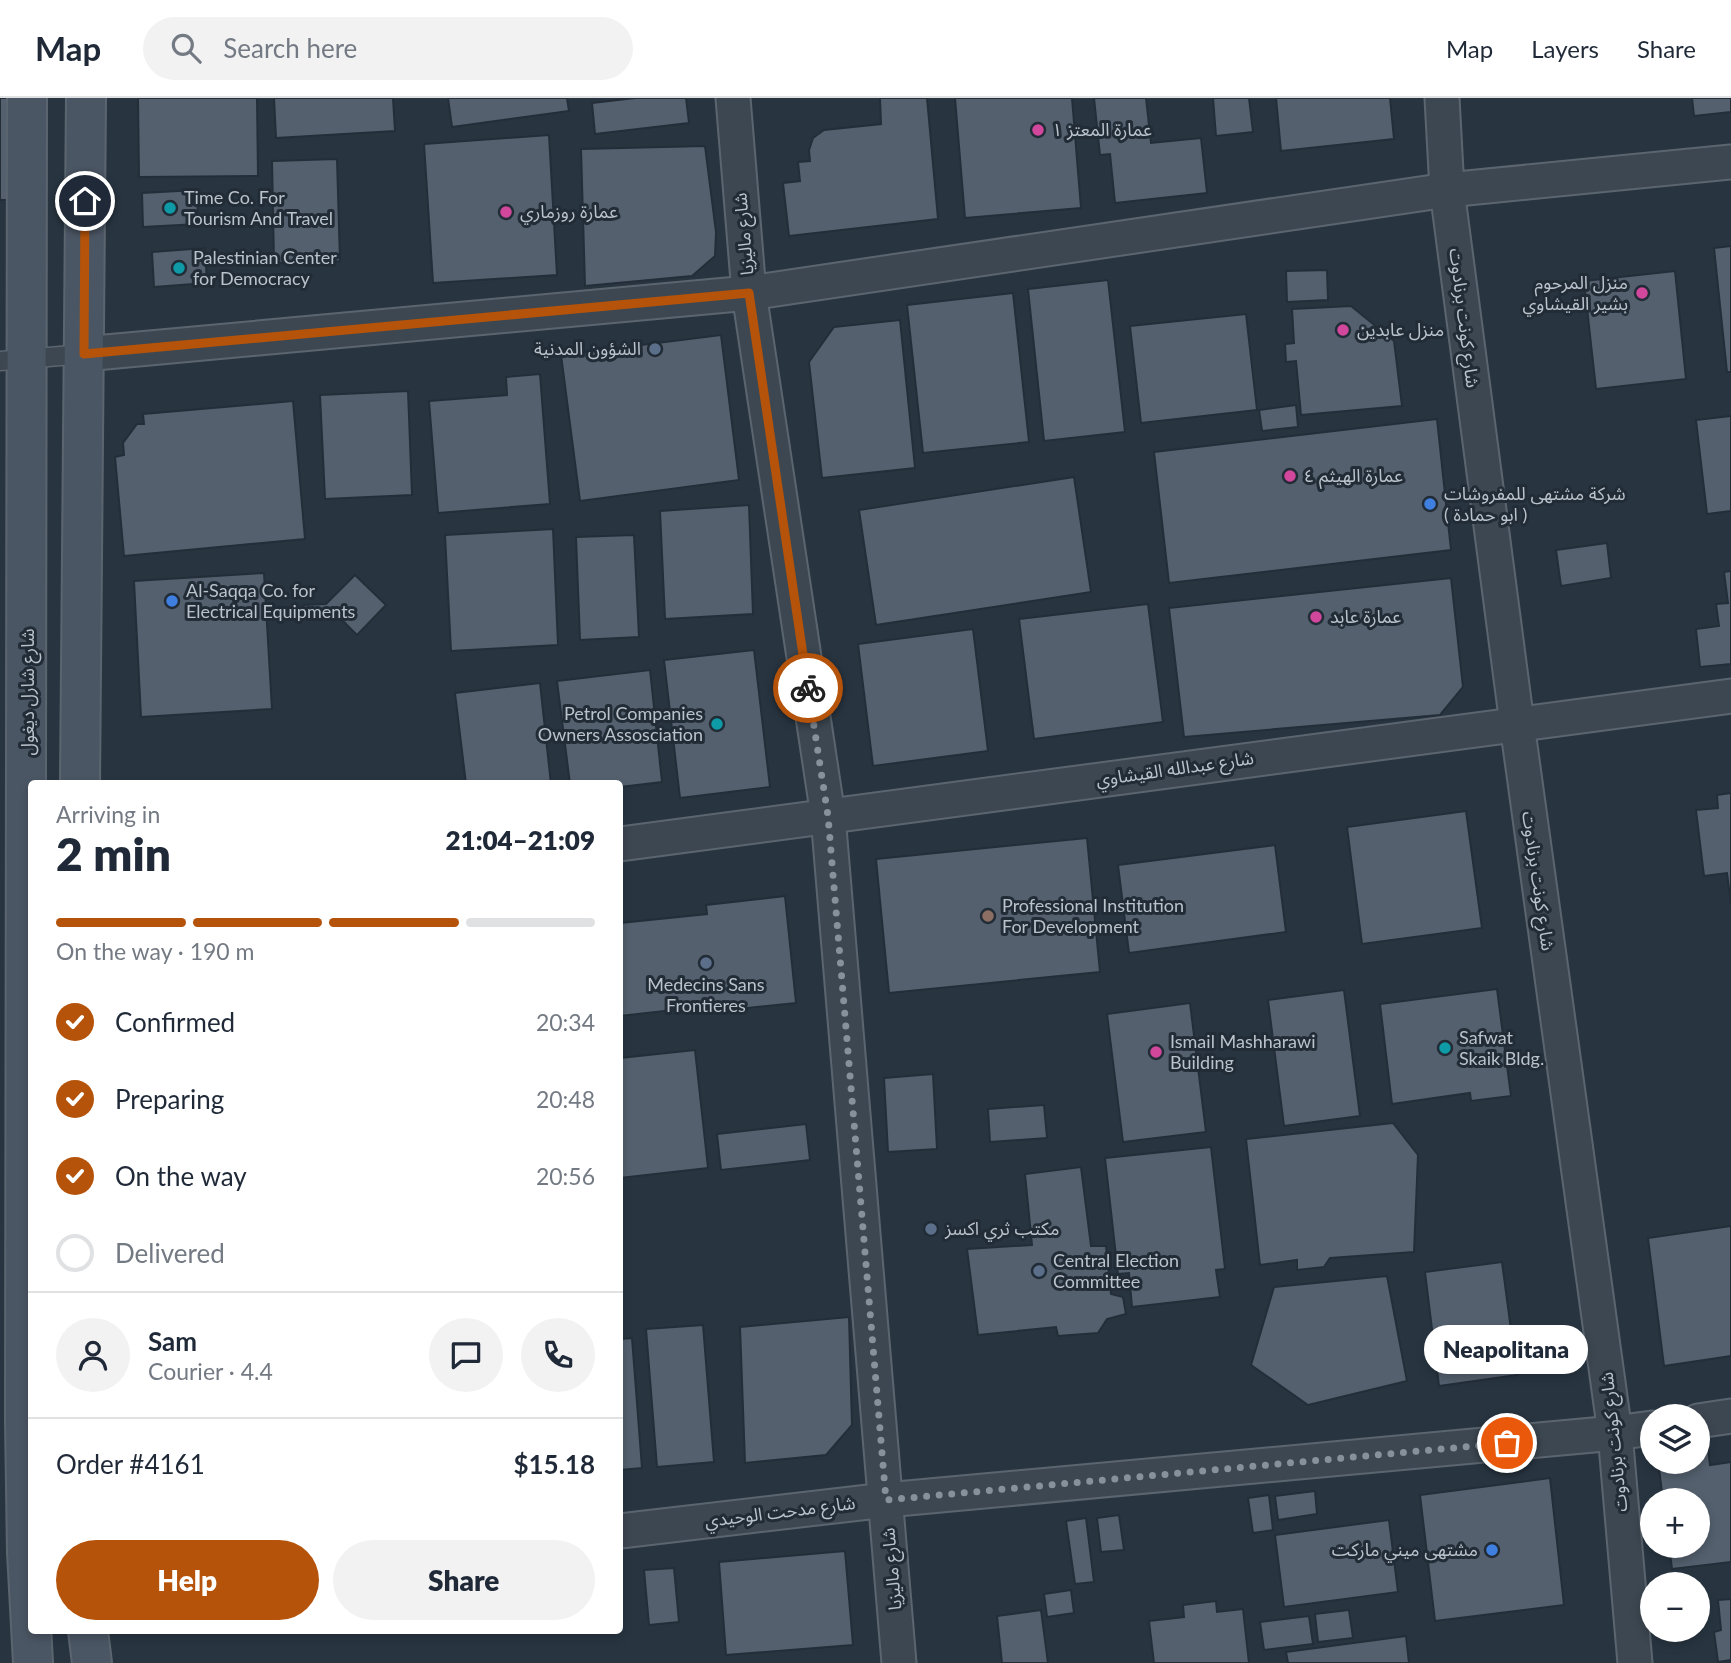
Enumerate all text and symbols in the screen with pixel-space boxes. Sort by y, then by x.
search box [143,17,633,80]
text: Map [35,28,101,68]
icon: search [167,29,205,67]
text: Search here [223,32,357,64]
text: Map [1446,34,1493,63]
text: Layers [1531,34,1599,63]
text: Share [1637,34,1696,63]
place label: عمارة المعتز ١ [1052,118,1152,141]
marker: عمارة المعتز ١ [1030,122,1046,138]
pin [55,171,115,231]
icon: home [66,182,104,220]
place label: Time Co. For Tourism And Travel [184,186,333,229]
street label: شارع ماليزيا [728,191,762,276]
marker: Time Co. For Tourism And Travel [162,200,178,216]
place label: عمارة روزماري [520,200,618,225]
marker: عمارة روزماري [498,204,514,220]
place label: Palestinian Center for Democracy [193,246,337,289]
street label: شارع كونت برنادوت [1442,247,1484,390]
marker: Palestinian Center for Democracy [171,260,187,276]
place label: منزل المرحوم بشير القيشاوي [1523,271,1628,317]
marker: منزل المرحوم بشير القيشاوي [1634,285,1650,301]
place label: منزل عابدين [1357,318,1444,341]
marker: منزل عابدين [1335,322,1351,338]
place label: الشؤون المدنية [534,337,641,360]
marker: الشؤون المدنية [647,341,663,357]
place label: عمارة الهيثم ٤ [1304,464,1403,489]
marker: عمارة الهيثم ٤ [1282,468,1298,484]
place label: شركة مشتهى للمفروشات ( ابو حمادة ) [1444,482,1626,526]
marker: شركة مشتهى للمفروشات ( ابو حمادة ) [1422,496,1438,512]
place label: Al-Saqqa Co. for Electrical Equipments [186,579,356,622]
marker: Al-Saqqa Co. for Electrical Equipments [164,593,180,609]
place label: عمارة عابد [1330,605,1401,628]
marker: عمارة عابد [1308,609,1324,625]
street label: شارع شارل ديغول [16,628,42,756]
courier [773,653,843,723]
icon: bike [789,669,827,707]
place label: Petrol Companies Owners Assosciation [538,702,703,745]
marker: Petrol Companies Owners Assosciation [709,716,725,732]
street label: شارع عبدالله القيشاوي [1095,746,1256,794]
text: Arriving in [56,800,160,828]
street label: شارع كونت برنادوت [1514,810,1560,953]
text: 21:04–21:09 [445,824,595,856]
text: 2 min [56,826,171,881]
place label: Professional Institution For Development [1002,894,1184,937]
marker: Professional Institution For Development [980,908,996,924]
text: On the way · 190 m [56,937,255,965]
marker: Medecins Sans Frontieres [698,955,714,971]
place label: Medecins Sans Frontieres [647,973,765,1016]
icon: check [56,1003,94,1041]
text: Confirmed [115,1006,235,1038]
text: 20:34 [536,1008,595,1036]
place label: Safwat Skaik Bldg. [1459,1026,1544,1069]
place label: Ismail Mashharawi Building [1170,1030,1315,1073]
marker: Safwat Skaik Bldg. [1437,1040,1453,1056]
marker: Ismail Mashharawi Building [1148,1044,1164,1060]
icon: check [56,1080,94,1118]
text: Preparing [115,1083,224,1115]
text: 20:48 [536,1085,595,1113]
icon: check [56,1157,94,1195]
text: On the way [115,1160,247,1192]
text: 20:56 [536,1162,595,1190]
place label: مكتب ثري اكسز [944,1217,1060,1242]
marker: مكتب ثري اكسز [923,1221,939,1237]
text: Delivered [115,1237,225,1269]
place label: Central Election Committee [1053,1249,1179,1292]
marker: Central Election Committee [1031,1263,1047,1279]
button: person [56,1318,130,1392]
button: chat [429,1318,503,1392]
button: phone [521,1318,595,1392]
callout: Neapolitana [1425,1324,1589,1373]
text: Sam [148,1325,197,1357]
text: Neapolitana [1443,1335,1569,1363]
text: Courier · 4.4 [148,1357,273,1385]
street label: شارع كونت برنادوت [1595,1371,1635,1513]
map controls [1640,1404,1710,1642]
button: layers [1640,1404,1710,1474]
pin [1477,1413,1537,1473]
icon: bag [1488,1424,1526,1462]
text: Order #4161 [56,1448,205,1480]
text: $15.18 [513,1448,595,1480]
button: + [1640,1488,1710,1558]
street label: شارع مدحت الوحيدي [703,1491,857,1535]
street label: شارع ماليزيا [876,1526,910,1611]
place label: مشتهى ميني ماركت [1332,1538,1478,1563]
button: Help [56,1540,319,1620]
button: Share [333,1540,595,1620]
marker: مشتهى ميني ماركت [1484,1542,1500,1558]
button: − [1640,1572,1710,1642]

